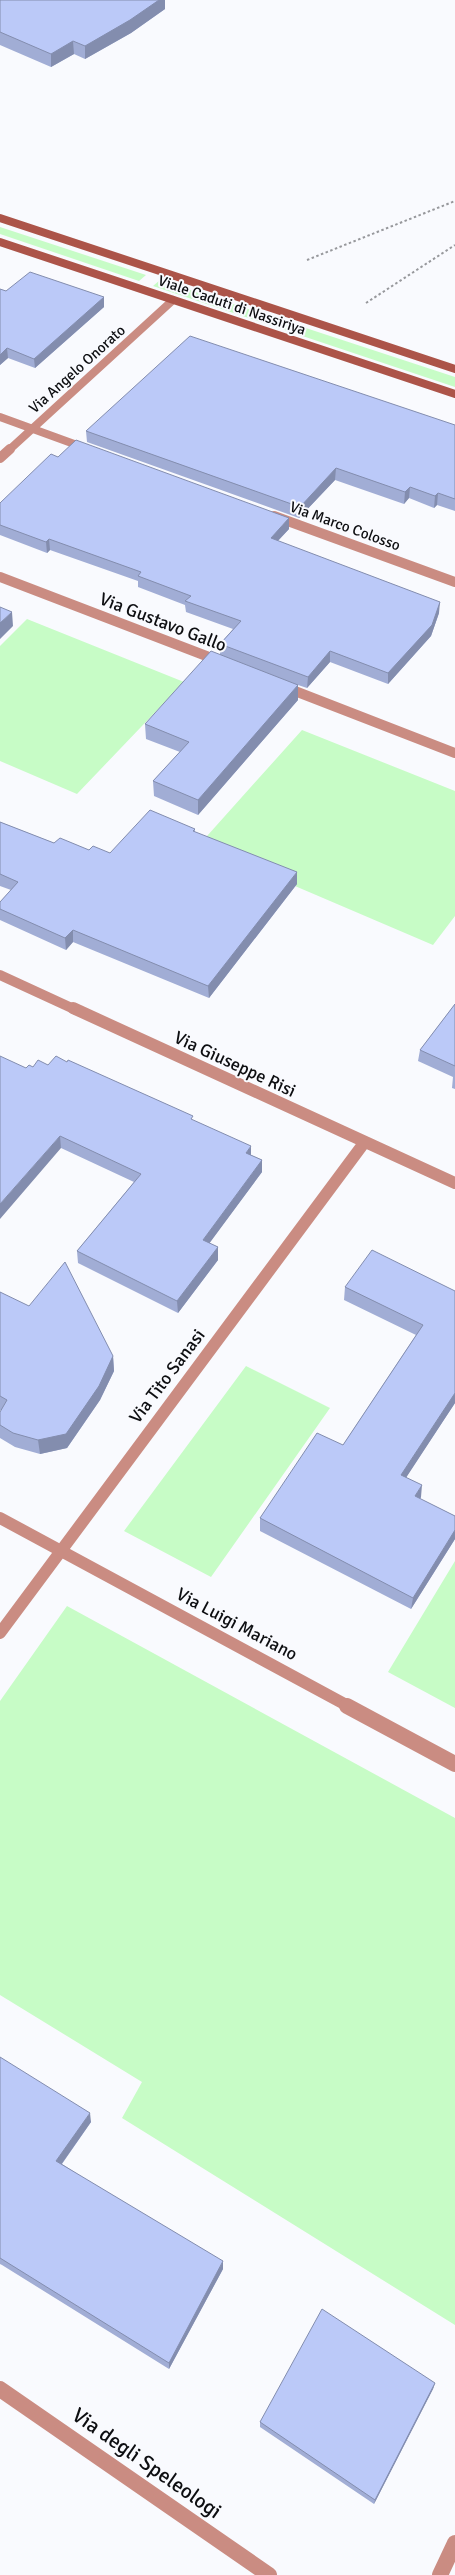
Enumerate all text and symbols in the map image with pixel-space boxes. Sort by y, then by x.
street label: Viale Caduti di Nassiriya [156,271,308,339]
street label: Via Angelo Onorato [25,321,129,417]
street label: Via Marco Colosso [287,498,403,554]
street label: Via Gustavo Gallo [96,588,230,656]
street label: Via Giuseppe Risi [171,1026,299,1102]
street label: Via Tito Sanasi [124,1325,210,1427]
street label: Via Luigi Mariano [173,1583,301,1665]
street label: Via degli Speleologi [67,2402,227,2524]

